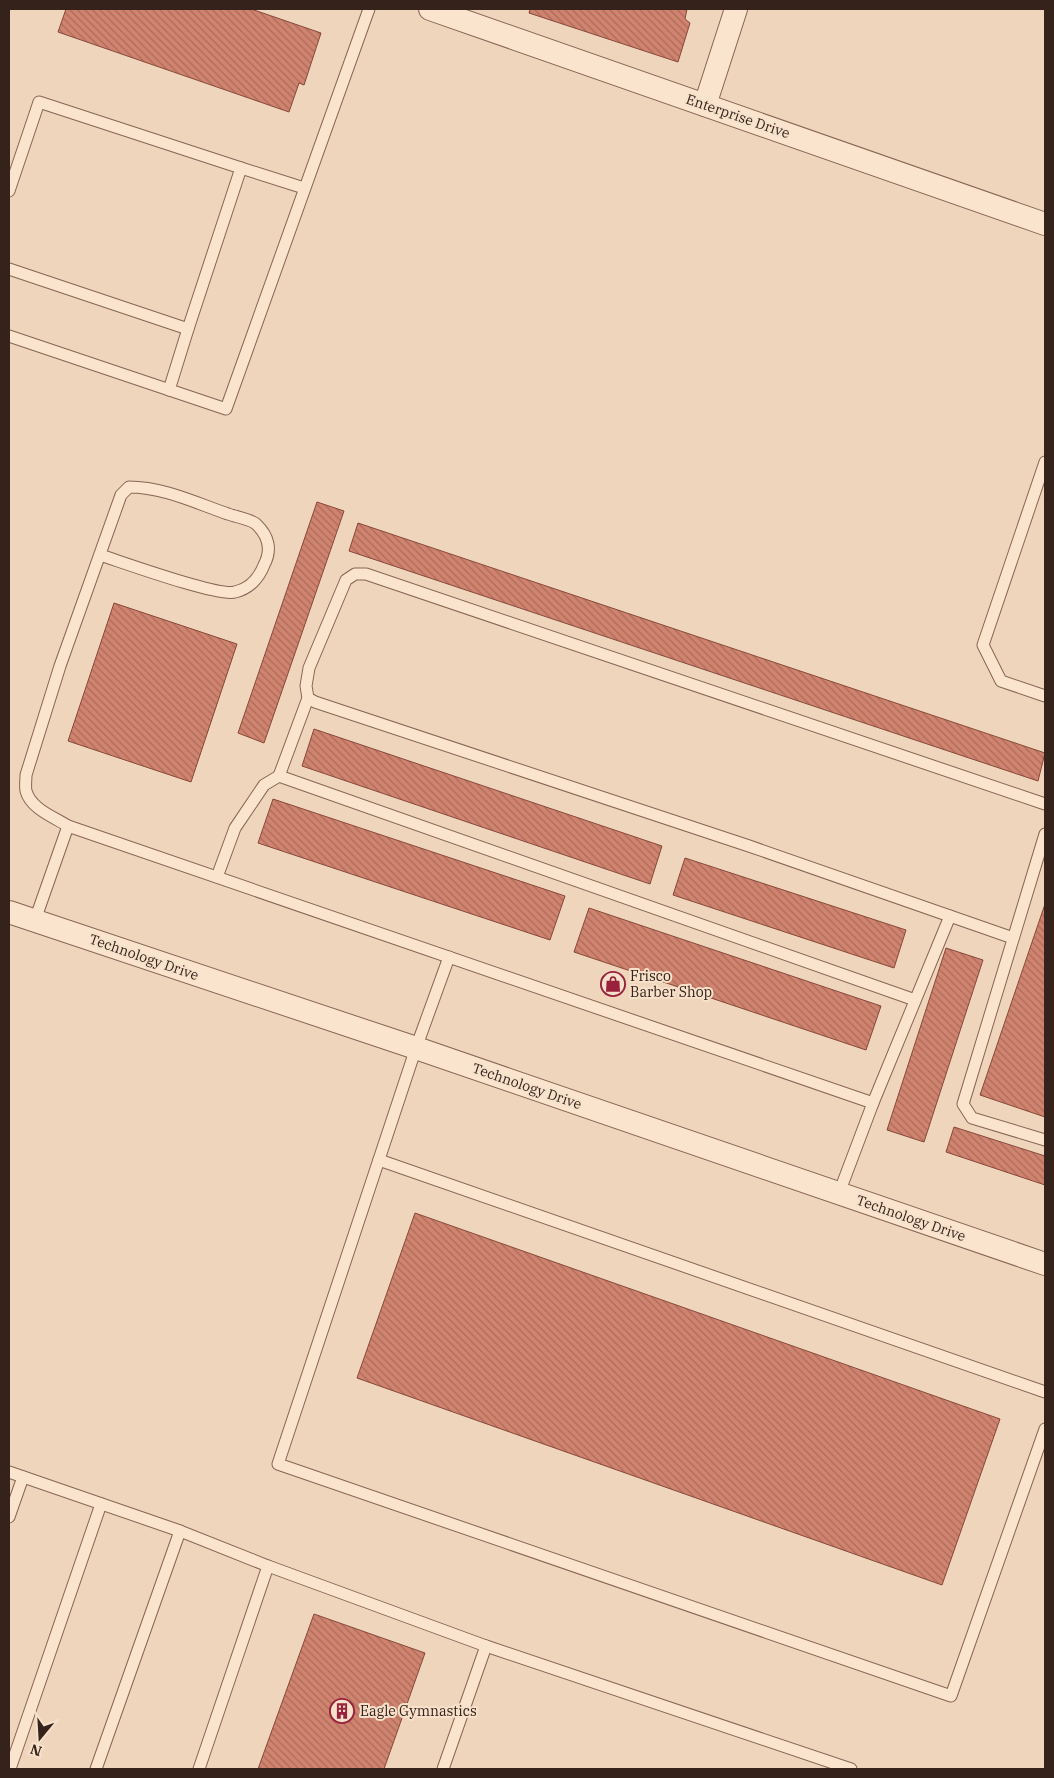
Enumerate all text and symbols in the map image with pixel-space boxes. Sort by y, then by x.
street label: Enterprise Drive [684,90,792,142]
street label: Technology Drive [87,930,201,984]
place label: Frisco Barber Shop [630,967,712,1001]
shop icon: Frisco Barber Shop [600,971,626,997]
street label: Technology Drive [470,1059,584,1113]
street label: Technology Drive [854,1191,968,1245]
building icon: Eagle Gymnastics [329,1698,355,1724]
place label: Eagle Gymnastics [360,1702,477,1720]
north arrow [15,1713,65,1763]
text: N [28,1740,44,1761]

